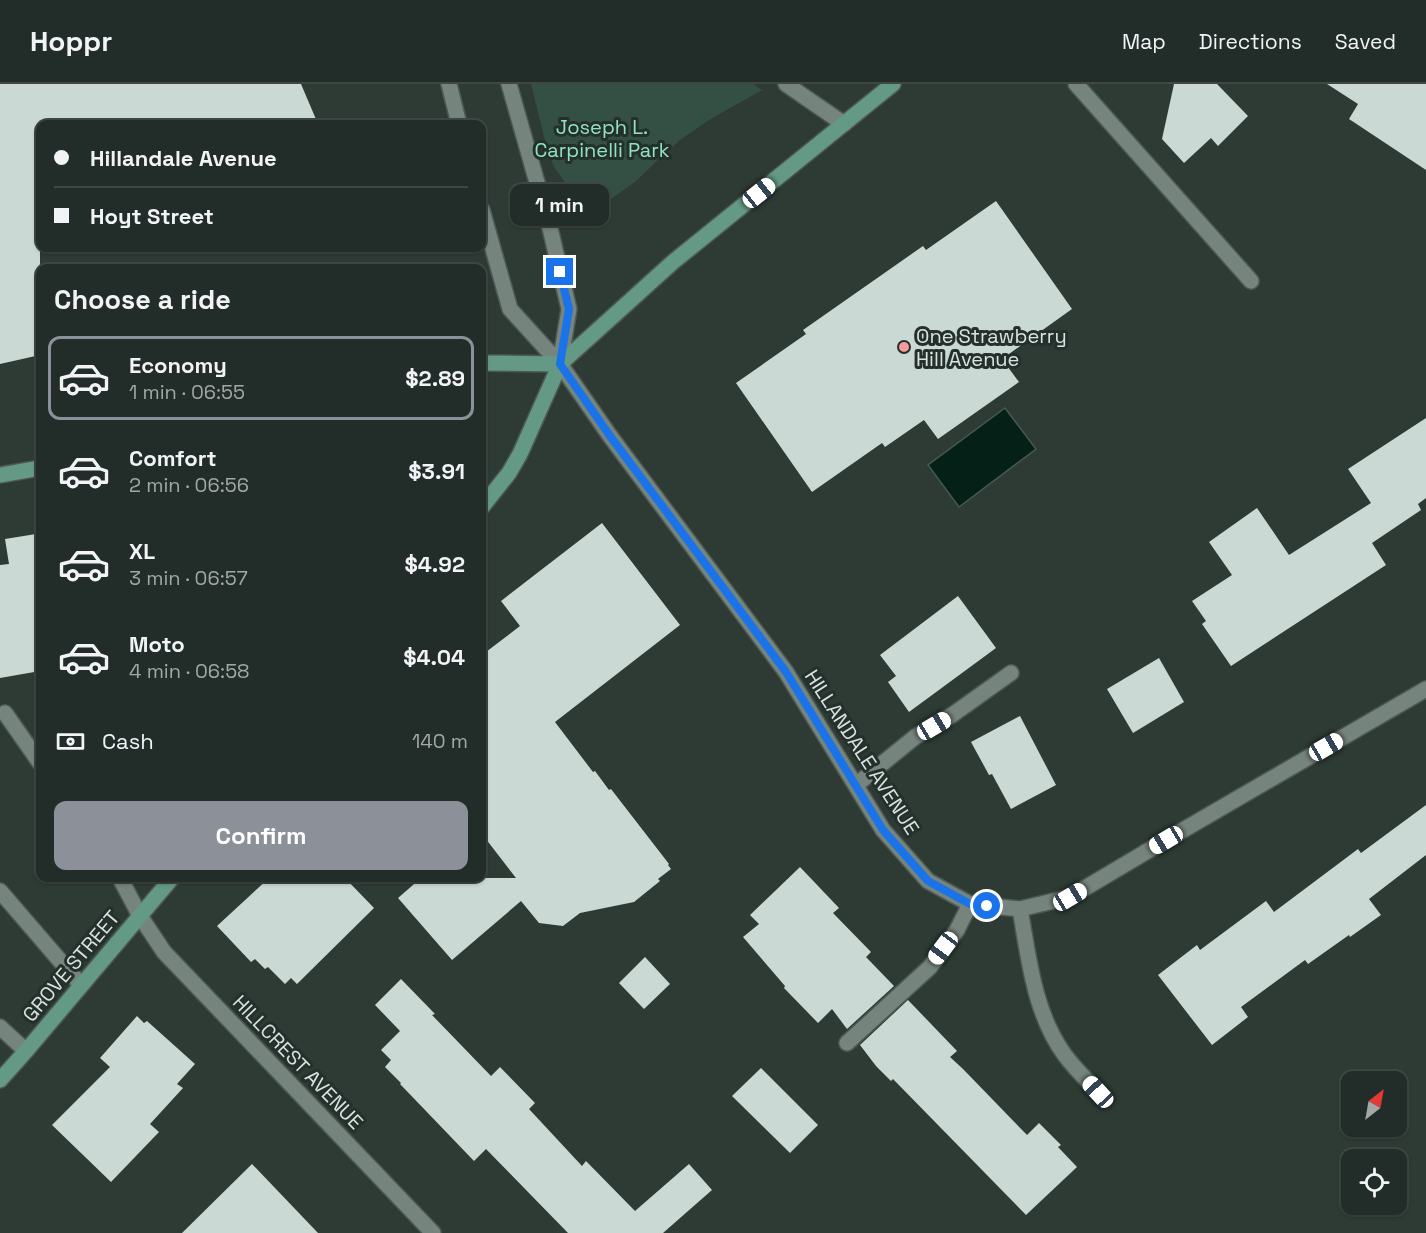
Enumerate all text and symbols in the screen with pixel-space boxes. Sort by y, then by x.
text: Hoppr [30,23,112,59]
text: Map [1122,28,1166,55]
text: Directions [1199,28,1302,55]
text: Saved [1335,28,1396,55]
park label: Joseph L. Carpinelli Park [534,114,670,163]
text: Hillandale Avenue [90,144,277,172]
car [739,175,779,211]
callout: 1 min [510,185,610,227]
text: 1 min [535,192,584,218]
text: Hoyt Street [90,202,214,230]
route end [546,258,573,285]
text: Choose a ride [54,282,231,317]
place label: One Strawberry Hill Avenue [916,323,1067,372]
marker: One Strawberry Hill Avenue [897,340,911,354]
icon: car [57,351,111,405]
text: Economy [129,351,227,379]
text: $2.89 [405,364,465,392]
text: 1 min · 06:55 [129,379,245,405]
icon: car [57,444,111,498]
text: Comfort [129,444,217,472]
text: $3.91 [408,457,465,485]
text: 2 min · 06:56 [129,472,249,498]
icon: car [57,537,111,591]
text: XL [129,537,155,565]
text: $4.92 [404,550,465,578]
text: 3 min · 06:57 [129,565,248,591]
icon: car [57,630,111,684]
text: Moto [129,630,185,658]
text: $4.04 [403,643,465,671]
text: 4 min · 06:58 [129,658,250,684]
street label: HILLANDALE AVENUE [799,665,925,839]
car [914,709,954,743]
icon: cash [54,725,87,758]
text: Cash [102,727,154,755]
text: 140 m [412,728,468,754]
car [1306,730,1346,764]
button: Confirm [54,801,468,870]
car [1146,823,1186,857]
car [1050,880,1090,914]
route start [973,892,1000,919]
street label: GROVE STREET [17,905,125,1027]
car [925,928,961,968]
street label: HILLCREST AVENUE [227,989,369,1135]
north arrow [1341,1071,1407,1137]
map controls [1341,1071,1407,1215]
car [1079,1073,1117,1111]
button: locate [1341,1149,1407,1215]

